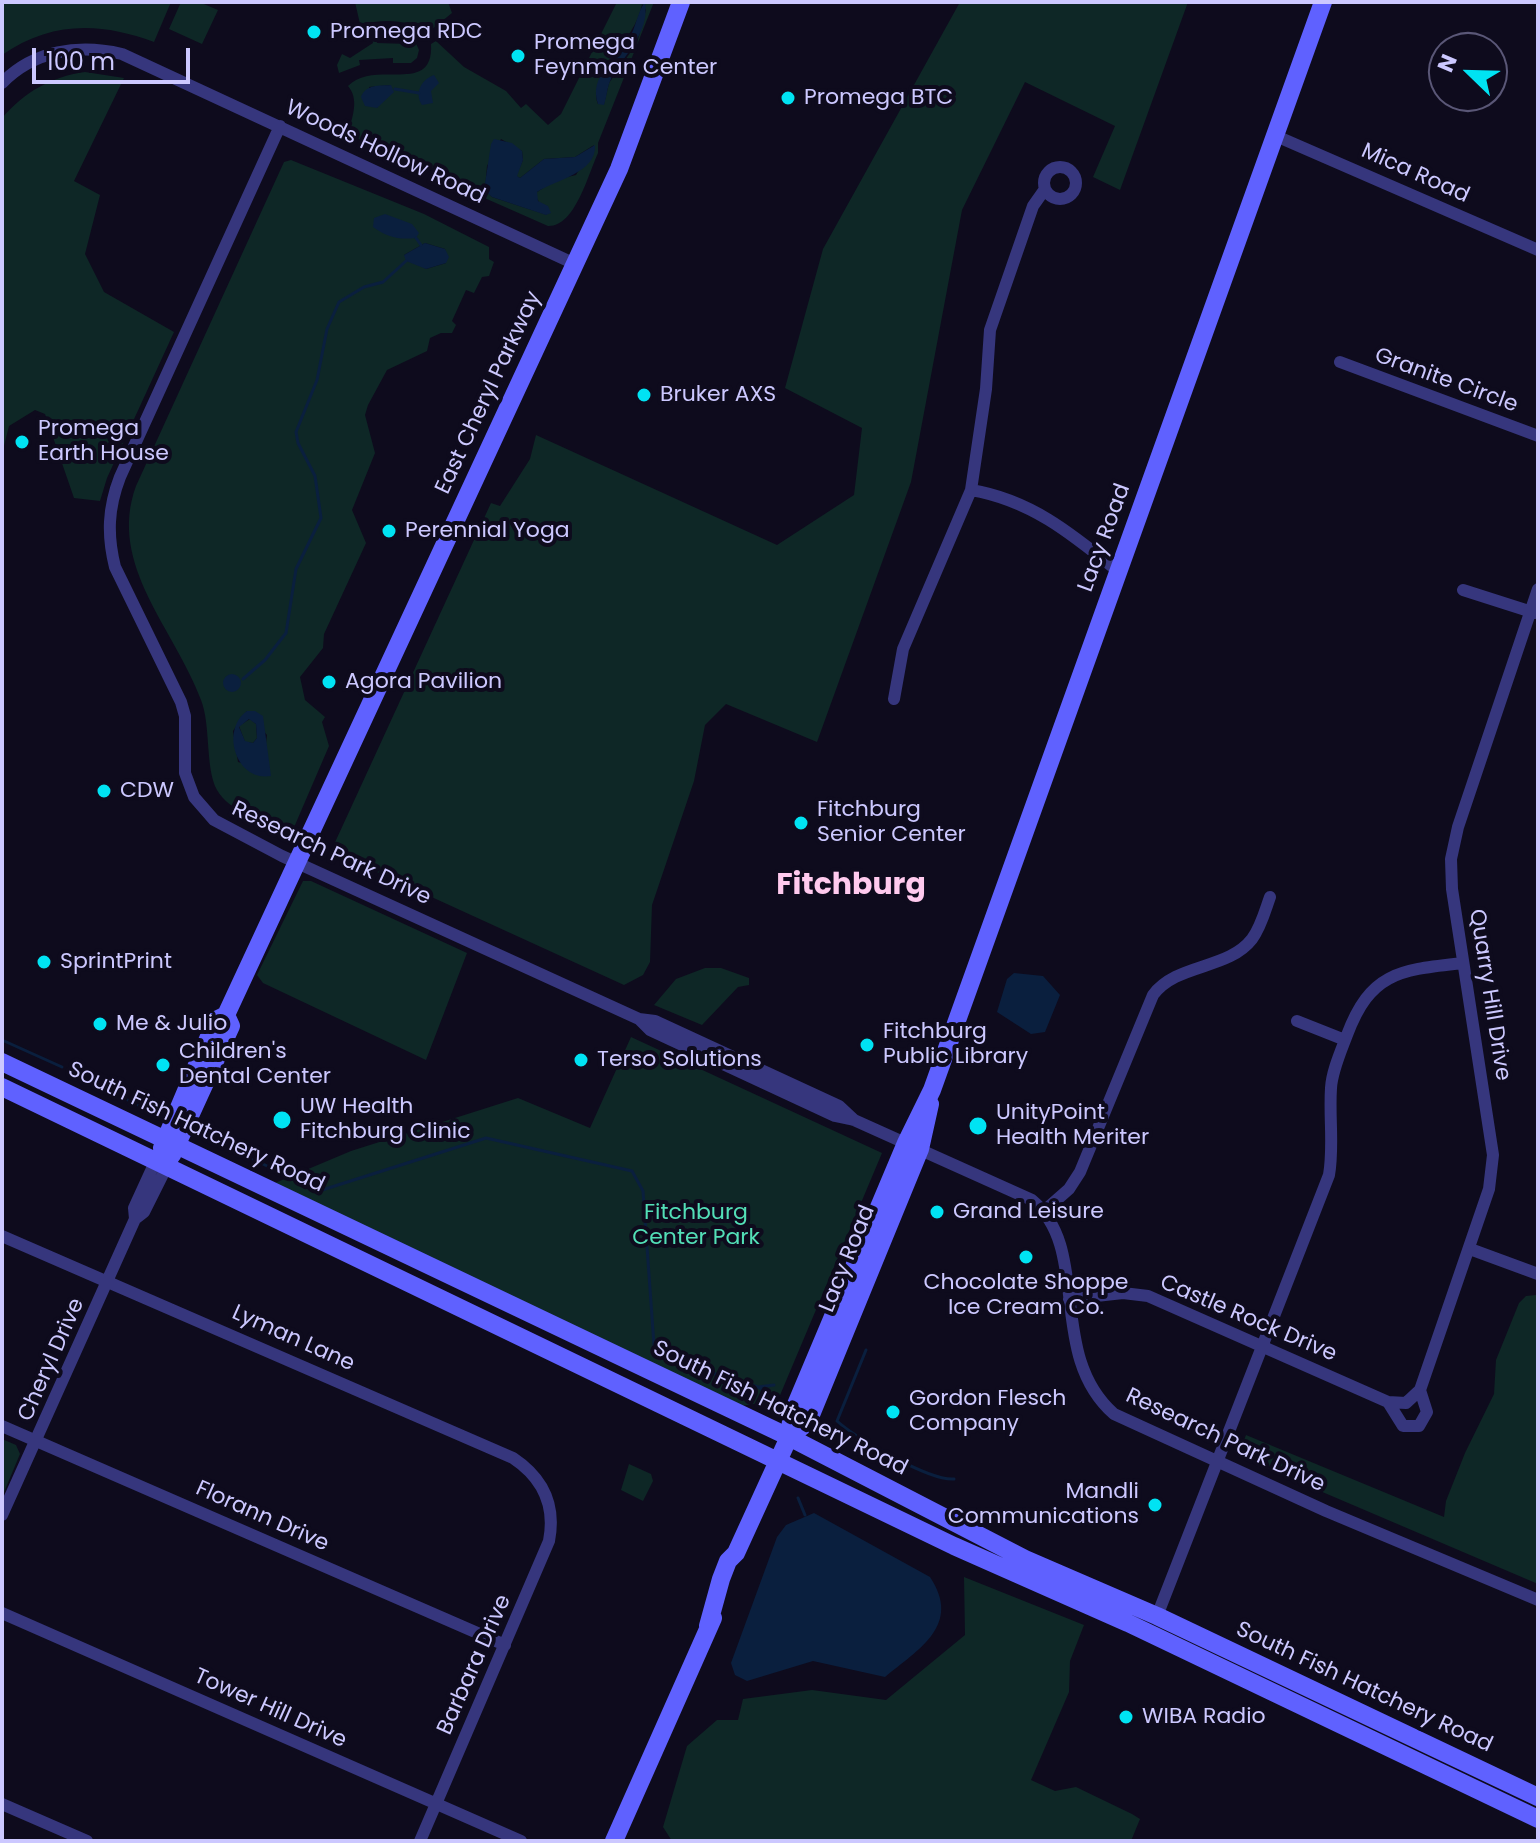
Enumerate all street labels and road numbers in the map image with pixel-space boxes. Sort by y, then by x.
street label: Woods Hollow Road [281,95,489,211]
street label: Mica Road [1357,138,1473,210]
street label: East Cheryl Parkway [430,287,548,499]
street label: Granite Circle [1371,343,1521,419]
street label: Lacy Road [1073,480,1137,596]
street label: Research Park Drive [227,796,435,912]
street label: Quarry Hill Drive [1462,907,1516,1083]
street label: South Fish Hatchery Road [64,1057,328,1199]
street label: Lacy Road [815,1202,881,1316]
street label: Castle Rock Drive [1156,1270,1340,1368]
street label: Cheryl Drive [13,1294,91,1426]
street label: Lyman Lane [228,1300,358,1378]
street label: South Fish Hatchery Road [648,1336,912,1482]
street label: Research Park Drive [1121,1383,1329,1499]
street label: Florann Drive [191,1476,333,1558]
street label: Barbara Drive [432,1591,518,1739]
street label: South Fish Hatchery Road [1232,1617,1496,1759]
street label: Tower Hill Drive [190,1664,350,1754]

